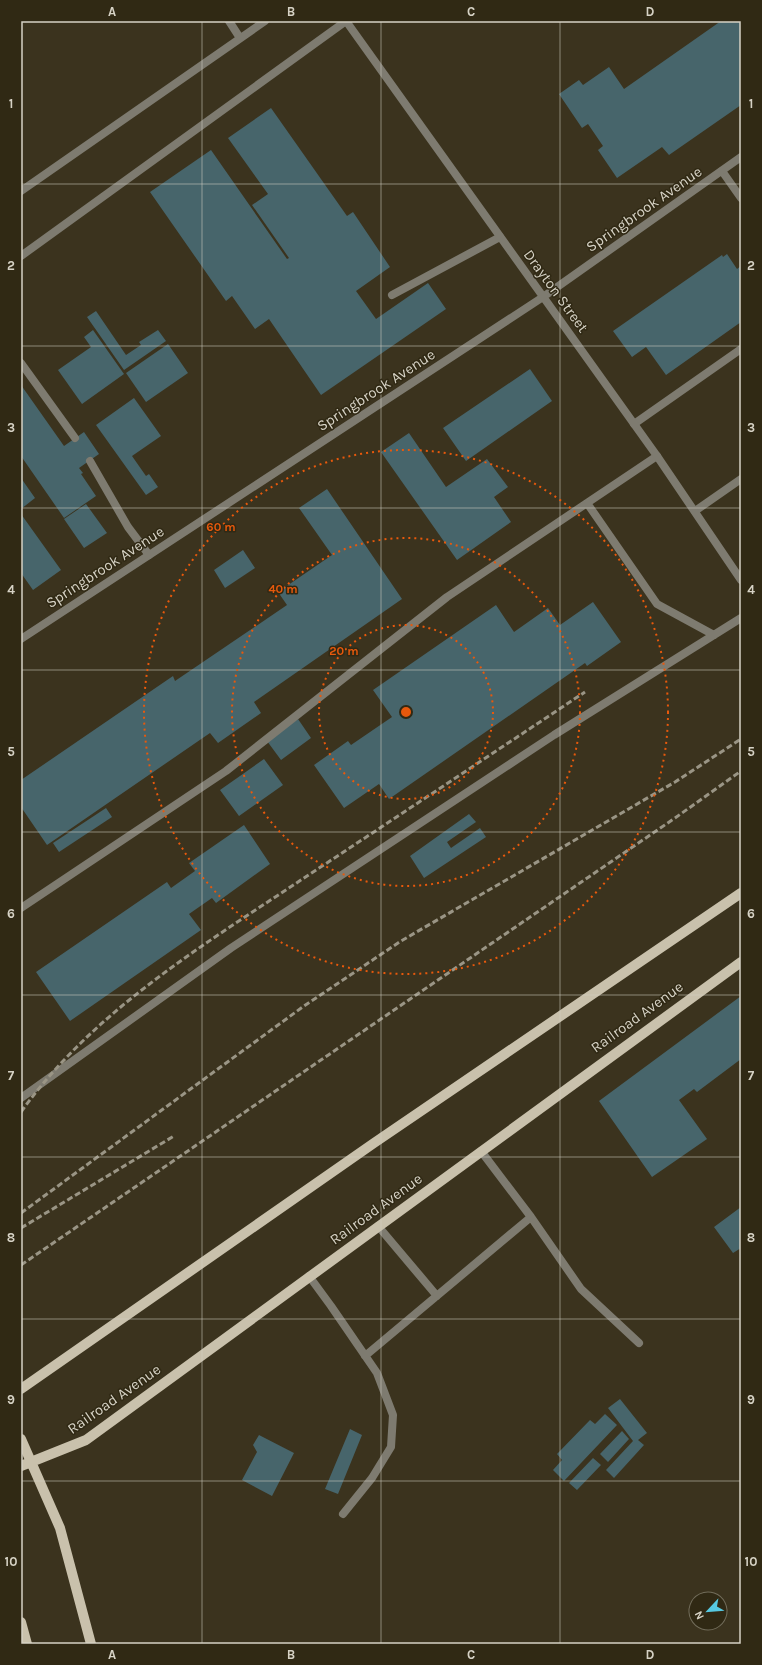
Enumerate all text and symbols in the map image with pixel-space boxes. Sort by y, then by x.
text: A [108,4,116,19]
text: B [287,4,295,19]
text: C [467,4,475,19]
text: D [646,4,655,19]
text: 1 [9,96,13,111]
text: 1 [749,96,753,111]
street label: Springbrook Avenue [583,162,705,256]
street label: Drayton Street [520,246,592,336]
text: 2 [7,258,15,273]
text: 2 [747,258,755,273]
street label: Springbrook Avenue [314,345,438,435]
text: 3 [7,420,15,435]
text: 3 [747,420,755,435]
text: 60 m [206,520,236,534]
street label: Springbrook Avenue [43,522,167,612]
text: 4 [7,582,15,597]
text: 40 m [268,582,298,596]
text: 4 [747,582,755,597]
text: 20 m [329,644,359,658]
centre of rings [399,705,413,719]
text: 5 [7,744,15,759]
text: 5 [747,744,755,759]
text: 6 [7,906,15,921]
text: 6 [747,906,755,921]
street label: Railroad Avenue [587,977,687,1057]
text: 7 [8,1068,15,1083]
text: 7 [748,1068,755,1083]
street label: Railroad Avenue [326,1169,426,1249]
text: 8 [7,1230,15,1245]
text: 8 [747,1230,755,1245]
street label: Railroad Avenue [64,1360,164,1438]
text: 9 [7,1392,15,1407]
text: 9 [747,1392,755,1407]
text: 10 [5,1554,17,1569]
text: 10 [745,1554,757,1569]
north arrow [688,1591,728,1631]
text: N [692,1609,707,1622]
text: A [108,1647,116,1662]
text: B [287,1647,295,1662]
text: C [467,1647,475,1662]
text: D [646,1647,655,1662]

